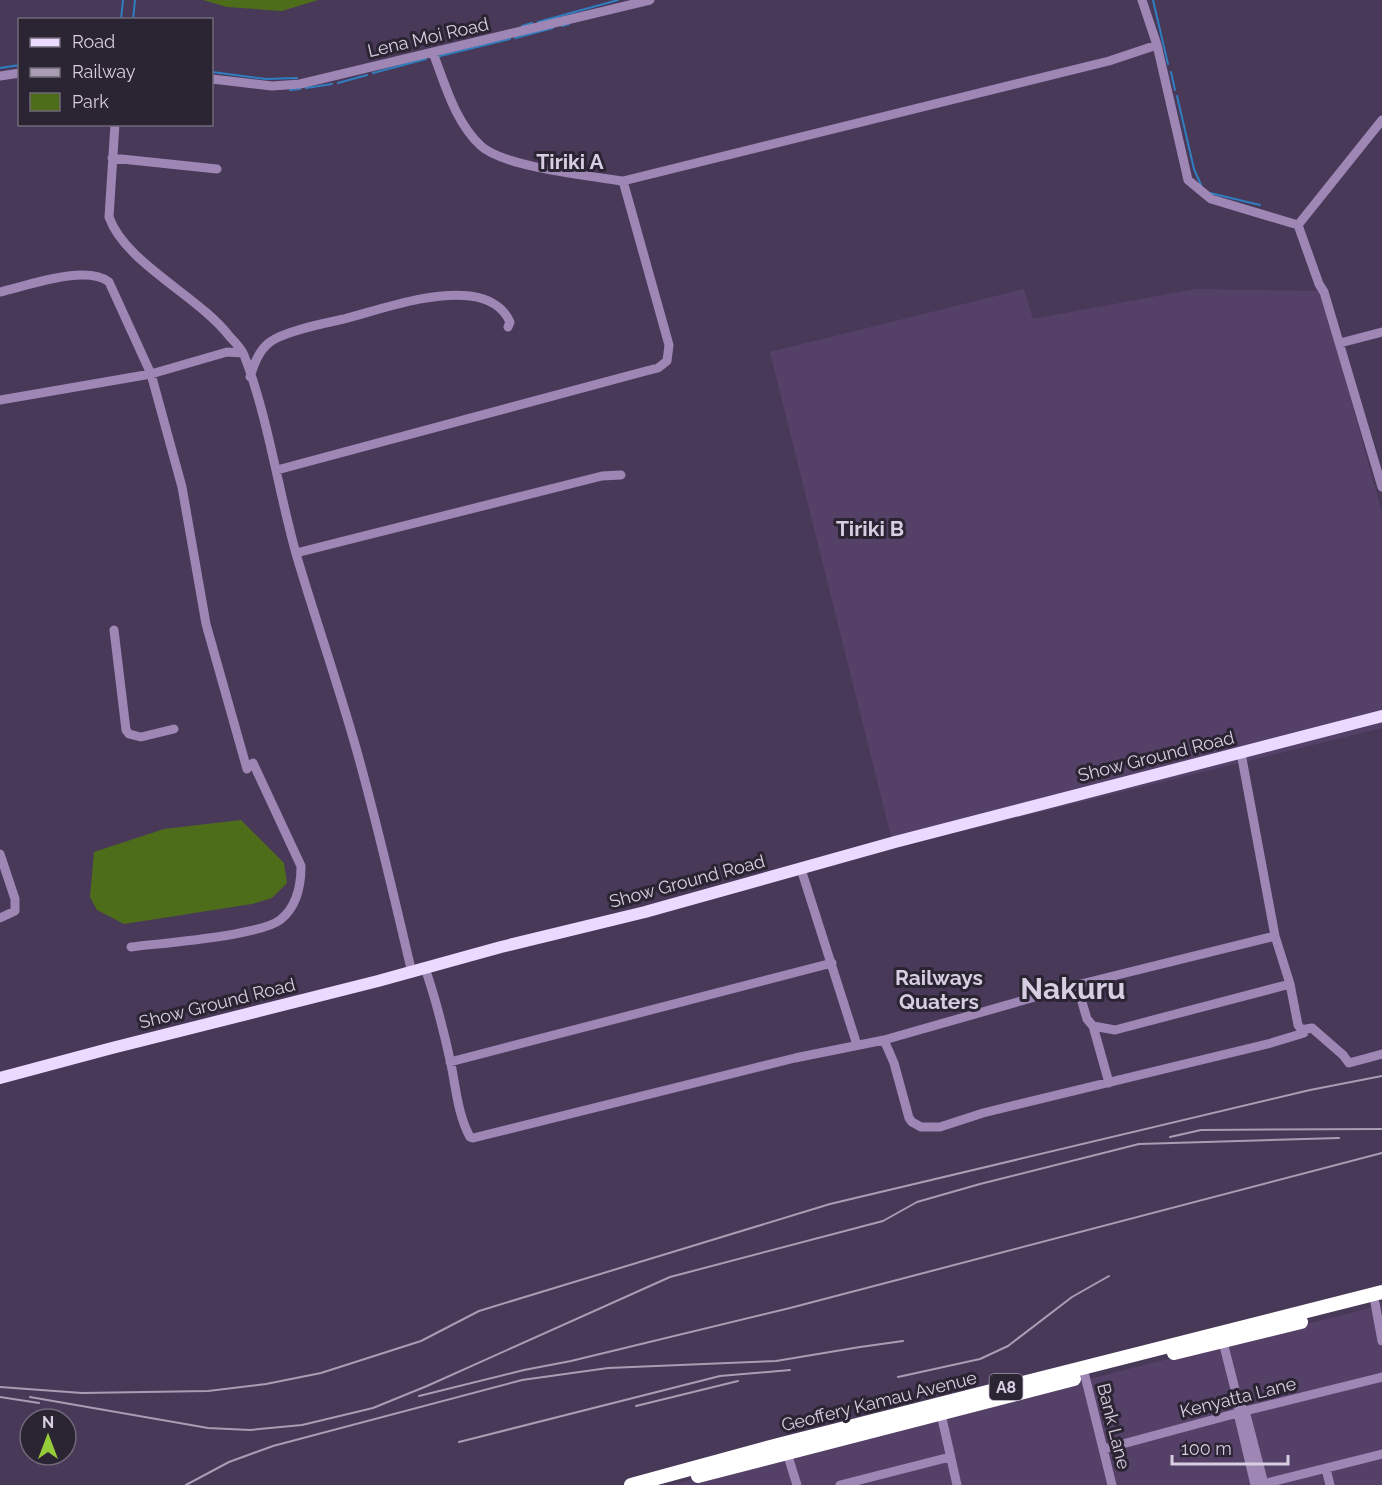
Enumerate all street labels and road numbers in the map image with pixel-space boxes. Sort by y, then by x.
street label: Lena Moi Road [365,13,491,61]
street label: Show Ground Road [1076,726,1236,786]
street label: Show Ground Road [607,850,767,912]
street label: Show Ground Road [137,973,297,1033]
street label: Geoffery Kamau Avenue [779,1366,979,1435]
street label: Kenyatta Lane [1178,1372,1299,1422]
road number: A8 [990,1374,1022,1400]
street label: Bank Lane [1093,1381,1135,1472]

